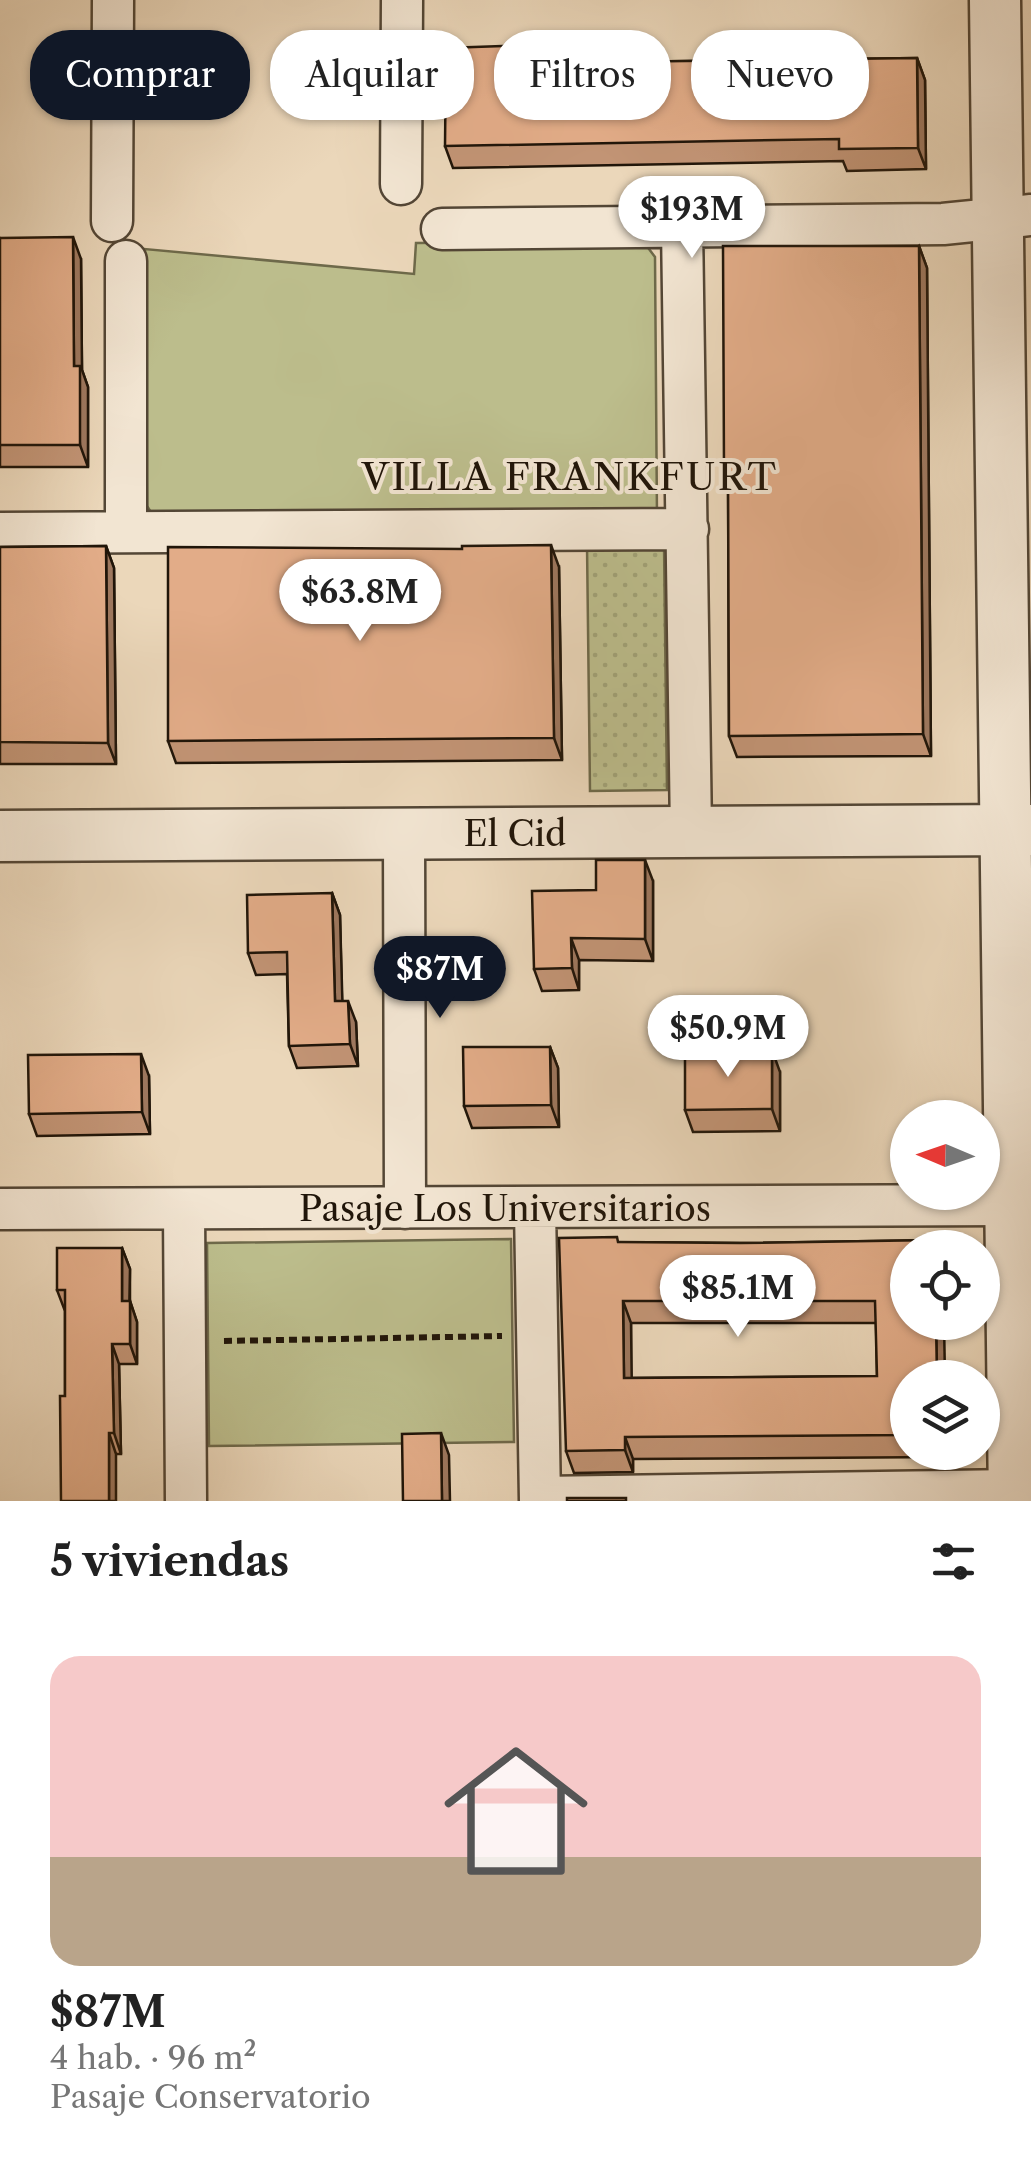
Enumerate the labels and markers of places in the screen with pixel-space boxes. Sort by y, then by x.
pin: $193M [622,176,762,261]
pin: $63.8M [279,559,441,644]
pin: $87M [381,936,499,1021]
pin: $50.9M [647,995,809,1080]
pin: $85.1M [657,1255,819,1340]

